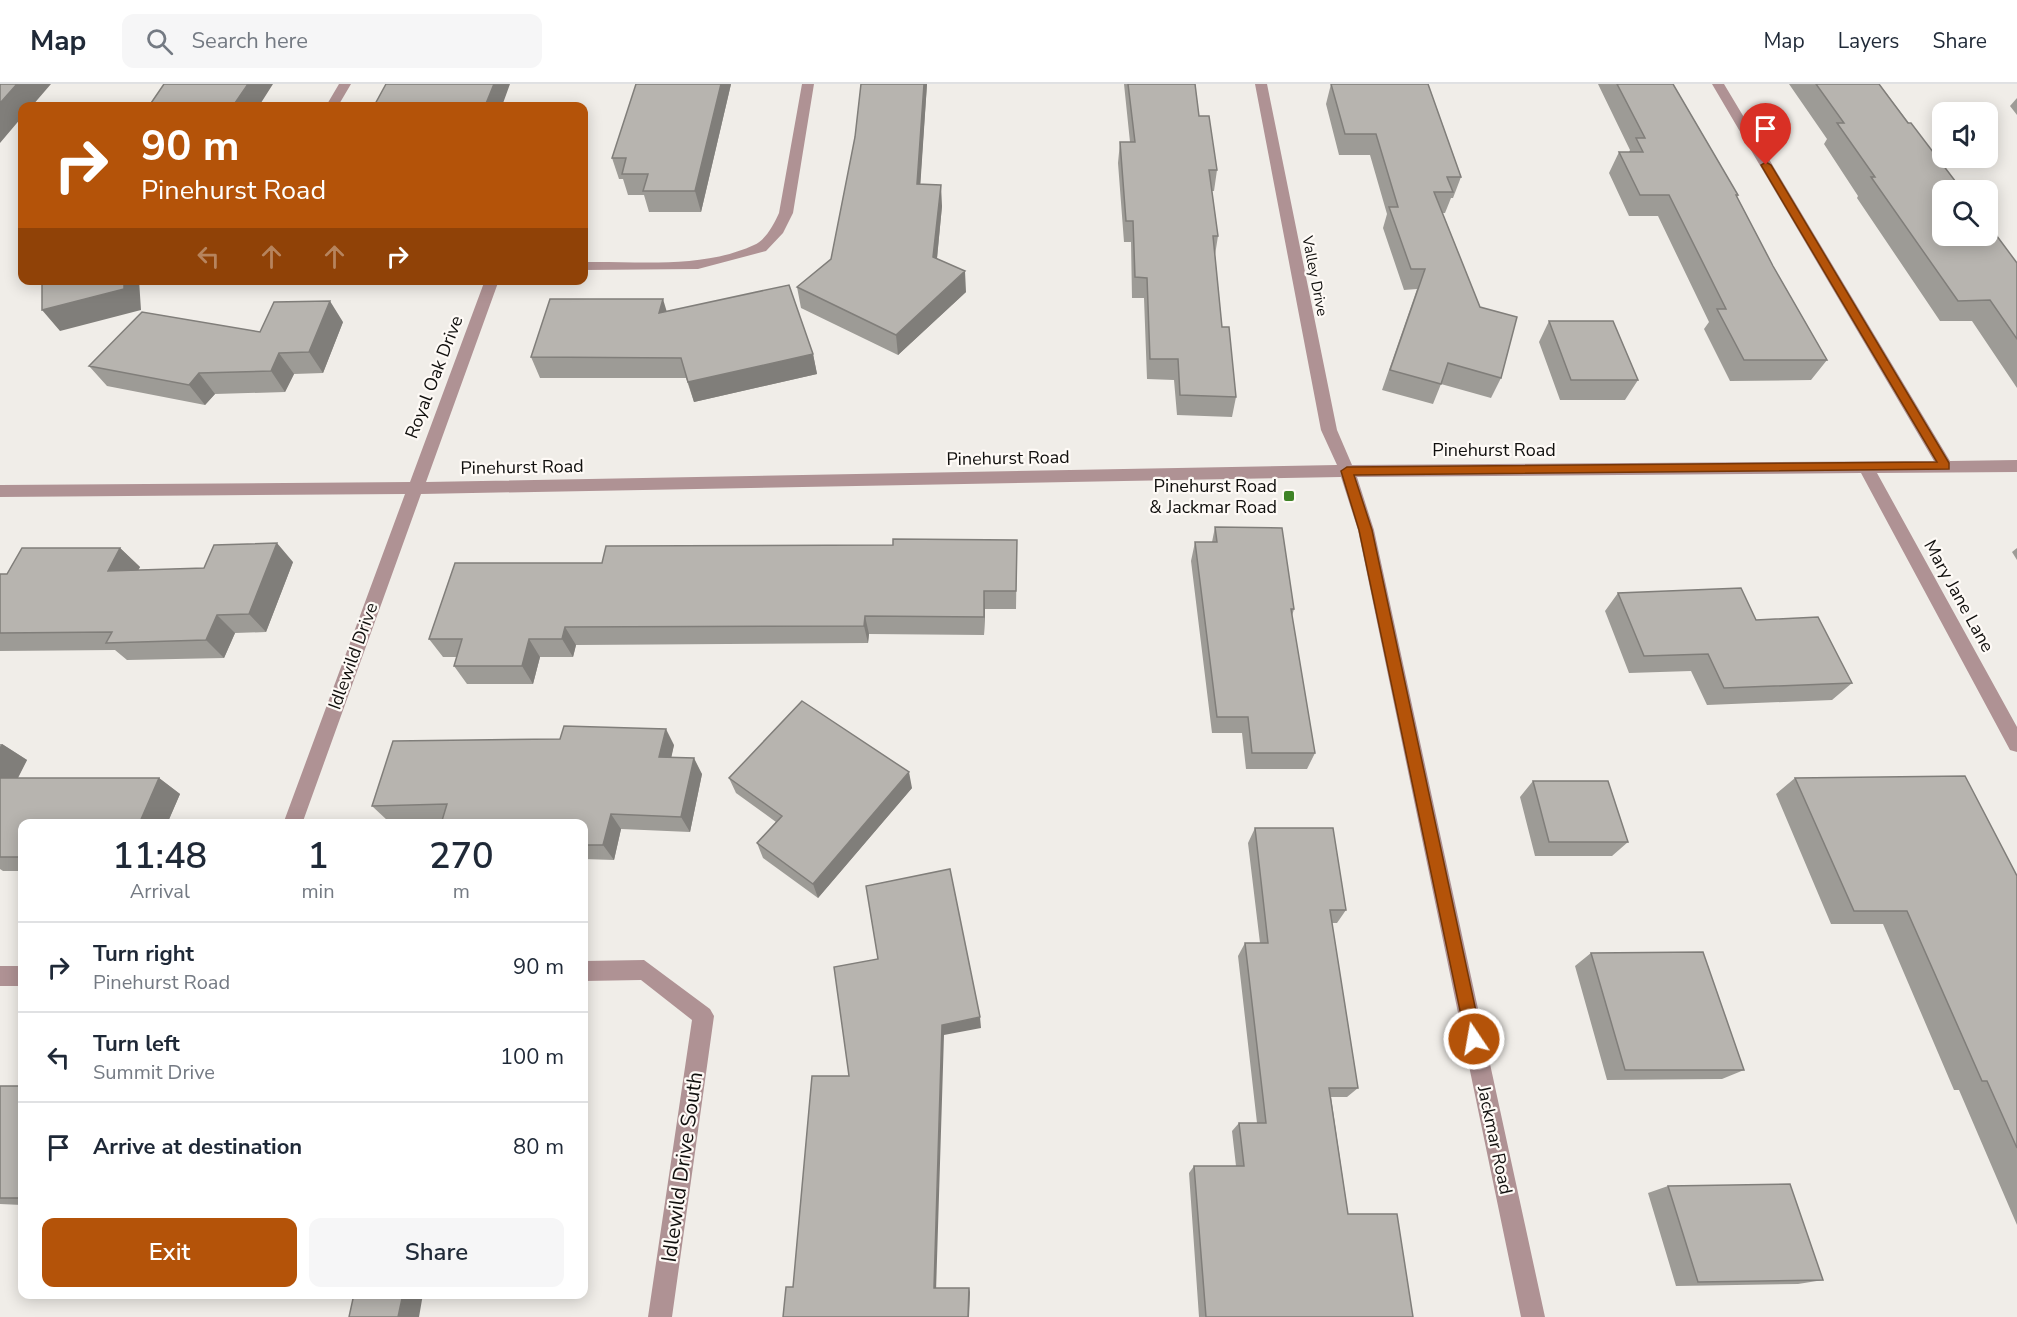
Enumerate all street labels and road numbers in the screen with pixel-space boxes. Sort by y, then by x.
street label: Valley Drive [1297,233,1333,318]
street label: Royal Oak Drive [400,312,468,442]
street label: Pinehurst Road [1432,438,1556,462]
street label: Pinehurst Road [946,445,1070,471]
street label: Pinehurst Road [460,454,584,480]
street label: Mary Jane Lane [1918,536,2000,656]
street label: Idlewild Drive [323,599,383,713]
street label: Idlewild Drive South [655,1070,709,1264]
street label: Jackmar Road [1472,1082,1518,1197]

